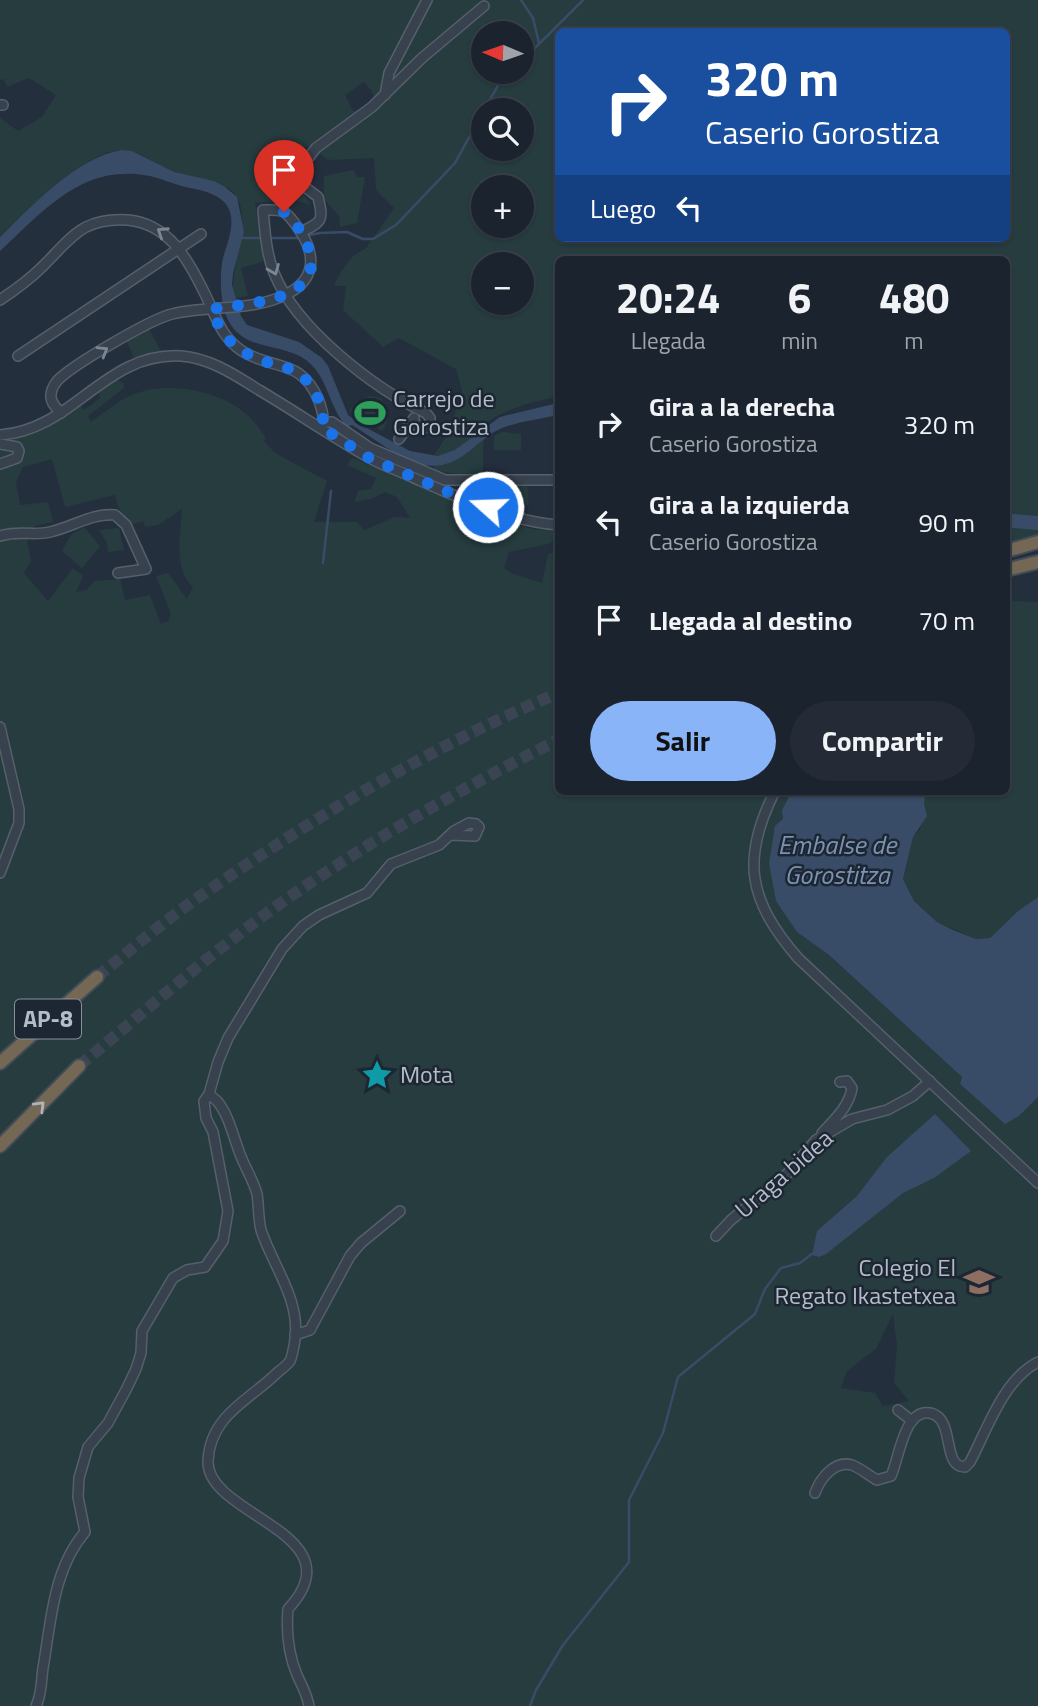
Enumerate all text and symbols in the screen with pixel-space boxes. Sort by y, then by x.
north arrow [471,21,534,84]
map controls [471,21,534,315]
text: 320 m [705,40,839,115]
icon: right [590,56,681,147]
button: search [471,98,534,161]
text: Caserio Gorostiza [705,108,939,156]
pin [254,140,314,212]
icon: arrive [265,151,303,189]
button: + [471,175,534,238]
text: Luego [590,189,656,228]
icon: left [670,189,708,227]
one-way arrow [156,228,169,241]
button: − [471,252,534,315]
one-way arrow [265,263,279,275]
text: 20:24 [616,265,721,329]
text: 6 [788,265,811,329]
text: 480 [879,265,949,329]
text: Llegada [631,323,706,358]
text: min [781,323,818,358]
text: m [904,323,924,358]
one-way arrow [95,346,108,359]
place label: Carrejo de Gorostiza [393,380,495,444]
text: Gira a la derecha [649,387,835,426]
sports icon: Carrejo de Gorostiza [353,396,387,430]
icon: right [590,405,628,443]
text: 320 m [904,405,975,444]
text: Caserio Gorostiza [649,426,818,461]
position arrow [451,470,525,544]
text: Gira a la izquierda [649,485,850,524]
icon: left [590,503,628,541]
text: 90 m [918,503,975,542]
text: Caserio Gorostiza [649,524,818,559]
icon: arrive [590,601,628,639]
text: Llegada al destino [649,601,852,640]
text: 70 m [918,601,975,640]
button: Salir [590,701,776,781]
button: Compartir [790,701,975,781]
water label: Embalse de Gorostitza [778,825,898,894]
road number: AP-8 [15,1000,81,1038]
place label: Mota [400,1056,453,1092]
place icon: Mota [360,1058,394,1092]
one-way arrow [31,1101,44,1114]
street label: Uraga bidea [726,1120,840,1226]
place label: Colegio El Regato Ikastetxea [774,1249,956,1313]
school or university icon: Colegio El Regato Ikastetxea [962,1265,996,1299]

